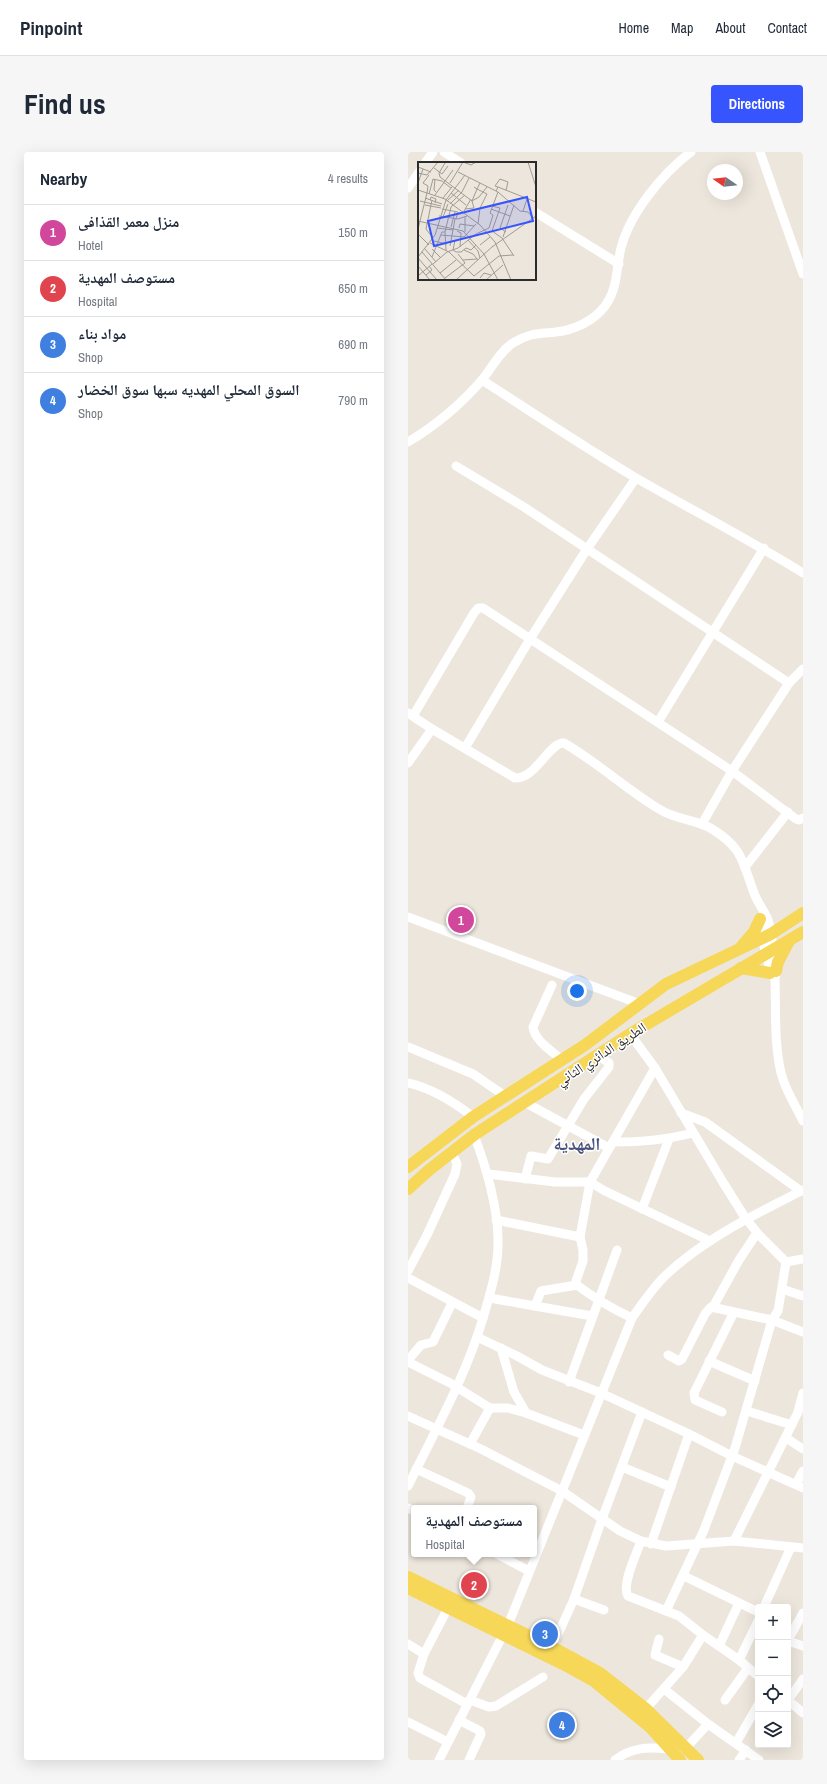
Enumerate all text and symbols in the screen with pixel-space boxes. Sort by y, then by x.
text: Pinpoint [20,15,82,41]
text: Home [618,19,649,37]
text: Map [671,19,693,37]
text: About [715,19,745,37]
text: Contact [767,19,807,37]
text: Find us [24,85,106,123]
button: Directions [711,85,803,123]
inset map [418,162,536,280]
north arrow [707,164,743,200]
text: Nearby [40,167,87,190]
text: 4 results [328,170,368,187]
text: منزل معمر القذافى [78,211,179,232]
text: 1 [50,224,56,241]
text: 150 m [338,224,368,241]
text: Hotel [78,237,103,254]
text: مستوصف المهدية [78,267,175,288]
text: 2 [50,280,56,297]
text: 650 m [338,280,368,297]
text: Hospital [78,293,117,310]
text: مواد بناء [78,323,126,344]
text: 3 [50,336,56,353]
text: 690 m [338,336,368,353]
text: Shop [78,349,103,366]
text: السوق المحلي المهديه سبها سوق الخضار [78,379,300,400]
text: 4 [50,392,56,409]
text: 790 m [338,392,368,409]
text: Shop [78,405,103,422]
pin: 1 [448,905,474,935]
your location [567,981,587,1001]
street label: الطريق الدائري الثاني [553,1018,651,1092]
district label: المهدية [554,1131,600,1156]
popup [411,1505,537,1557]
text: مستوصف المهدية [425,1510,523,1531]
text: Hospital [425,1536,465,1553]
pin: 2 [461,1570,487,1600]
map controls [755,1604,791,1748]
button: + [755,1604,791,1640]
pin: 3 [532,1619,558,1649]
button: − [755,1640,791,1676]
button: locate [755,1676,791,1712]
pin: 4 [549,1710,575,1740]
button: layers [755,1712,791,1748]

